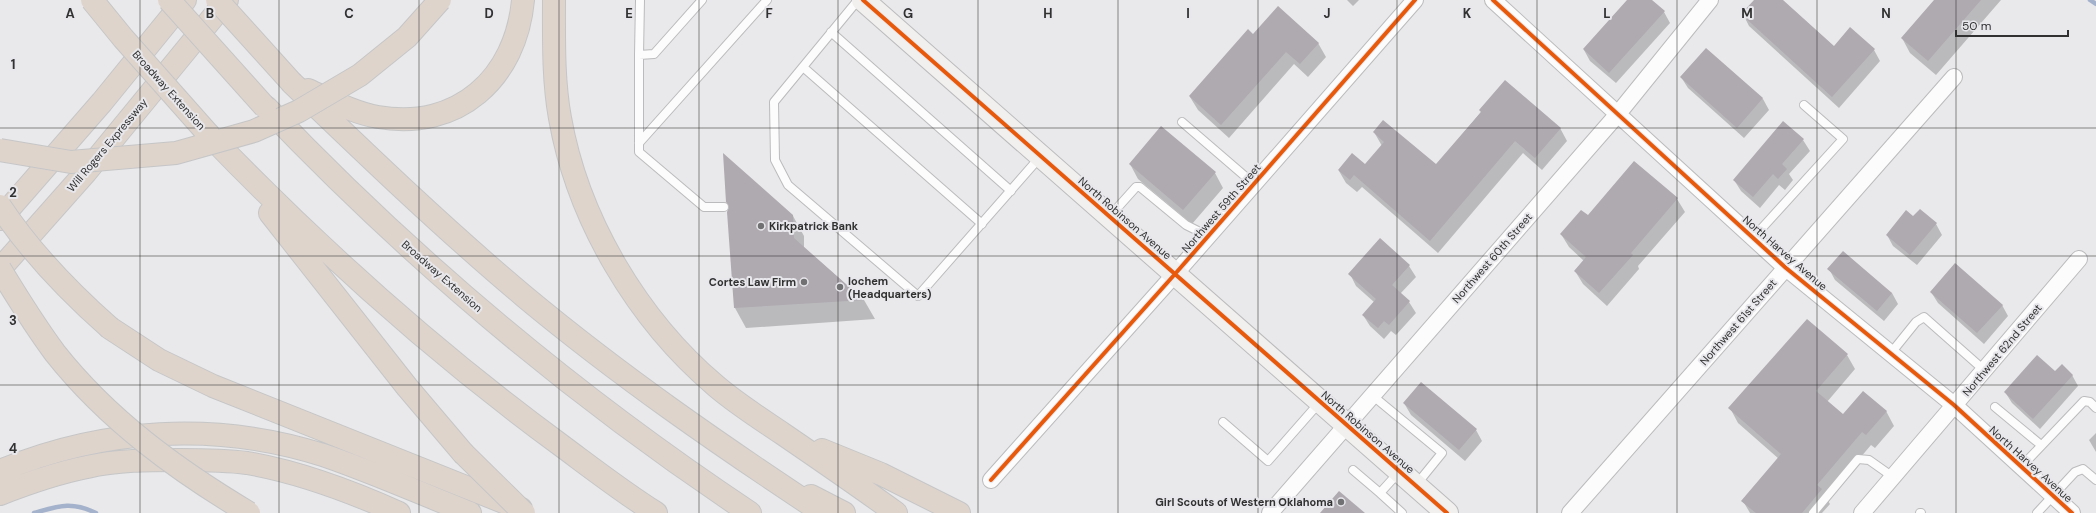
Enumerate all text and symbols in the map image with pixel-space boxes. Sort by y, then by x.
text: A [65,5,75,22]
text: B [206,5,214,22]
text: C [344,5,354,22]
text: D [484,5,494,22]
text: E [625,5,633,22]
text: F [765,5,773,22]
text: G [903,5,913,22]
text: H [1043,5,1053,22]
text: I [1186,5,1190,22]
text: J [1323,5,1331,22]
text: K [1463,5,1472,22]
text: L [1603,5,1611,22]
text: M [1741,5,1753,22]
text: N [1881,5,1891,22]
scale bar [1956,12,2068,38]
text: 50 m [1962,18,1991,34]
street label: Broadway Extension [130,47,208,133]
text: 1 [11,56,15,73]
street label: Will Rogers Expressway [64,95,150,195]
street label: Northwest 59th Street [1178,160,1264,256]
street label: North Robinson Avenue [1076,174,1174,262]
text: 2 [9,184,17,201]
street label: Northwest 60th Street [1449,210,1535,306]
street label: North Harvey Avenue [1740,213,1830,293]
place label: Kirkpatrick Bank [769,219,859,233]
marker: Kirkpatrick Bank [756,221,766,231]
street label: Broadway Extension [399,237,485,315]
place label: Iochem (Headquarters) [848,274,931,301]
place label: Cortes Law Firm [709,275,796,289]
street label: Northwest 61st Street [1697,276,1779,368]
marker: Cortes Law Firm [799,277,809,287]
marker: Iochem (Headquarters) [835,282,845,292]
street label: Northwest 62nd Street [1959,301,2045,399]
text: 3 [9,312,17,329]
street label: North Robinson Avenue [1319,388,1417,476]
street label: North Harvey Avenue [1986,423,2076,505]
text: 4 [9,440,17,457]
place label: Girl Scouts of Western Oklahoma [1155,495,1333,509]
marker: Girl Scouts of Western Oklahoma [1336,497,1346,507]

